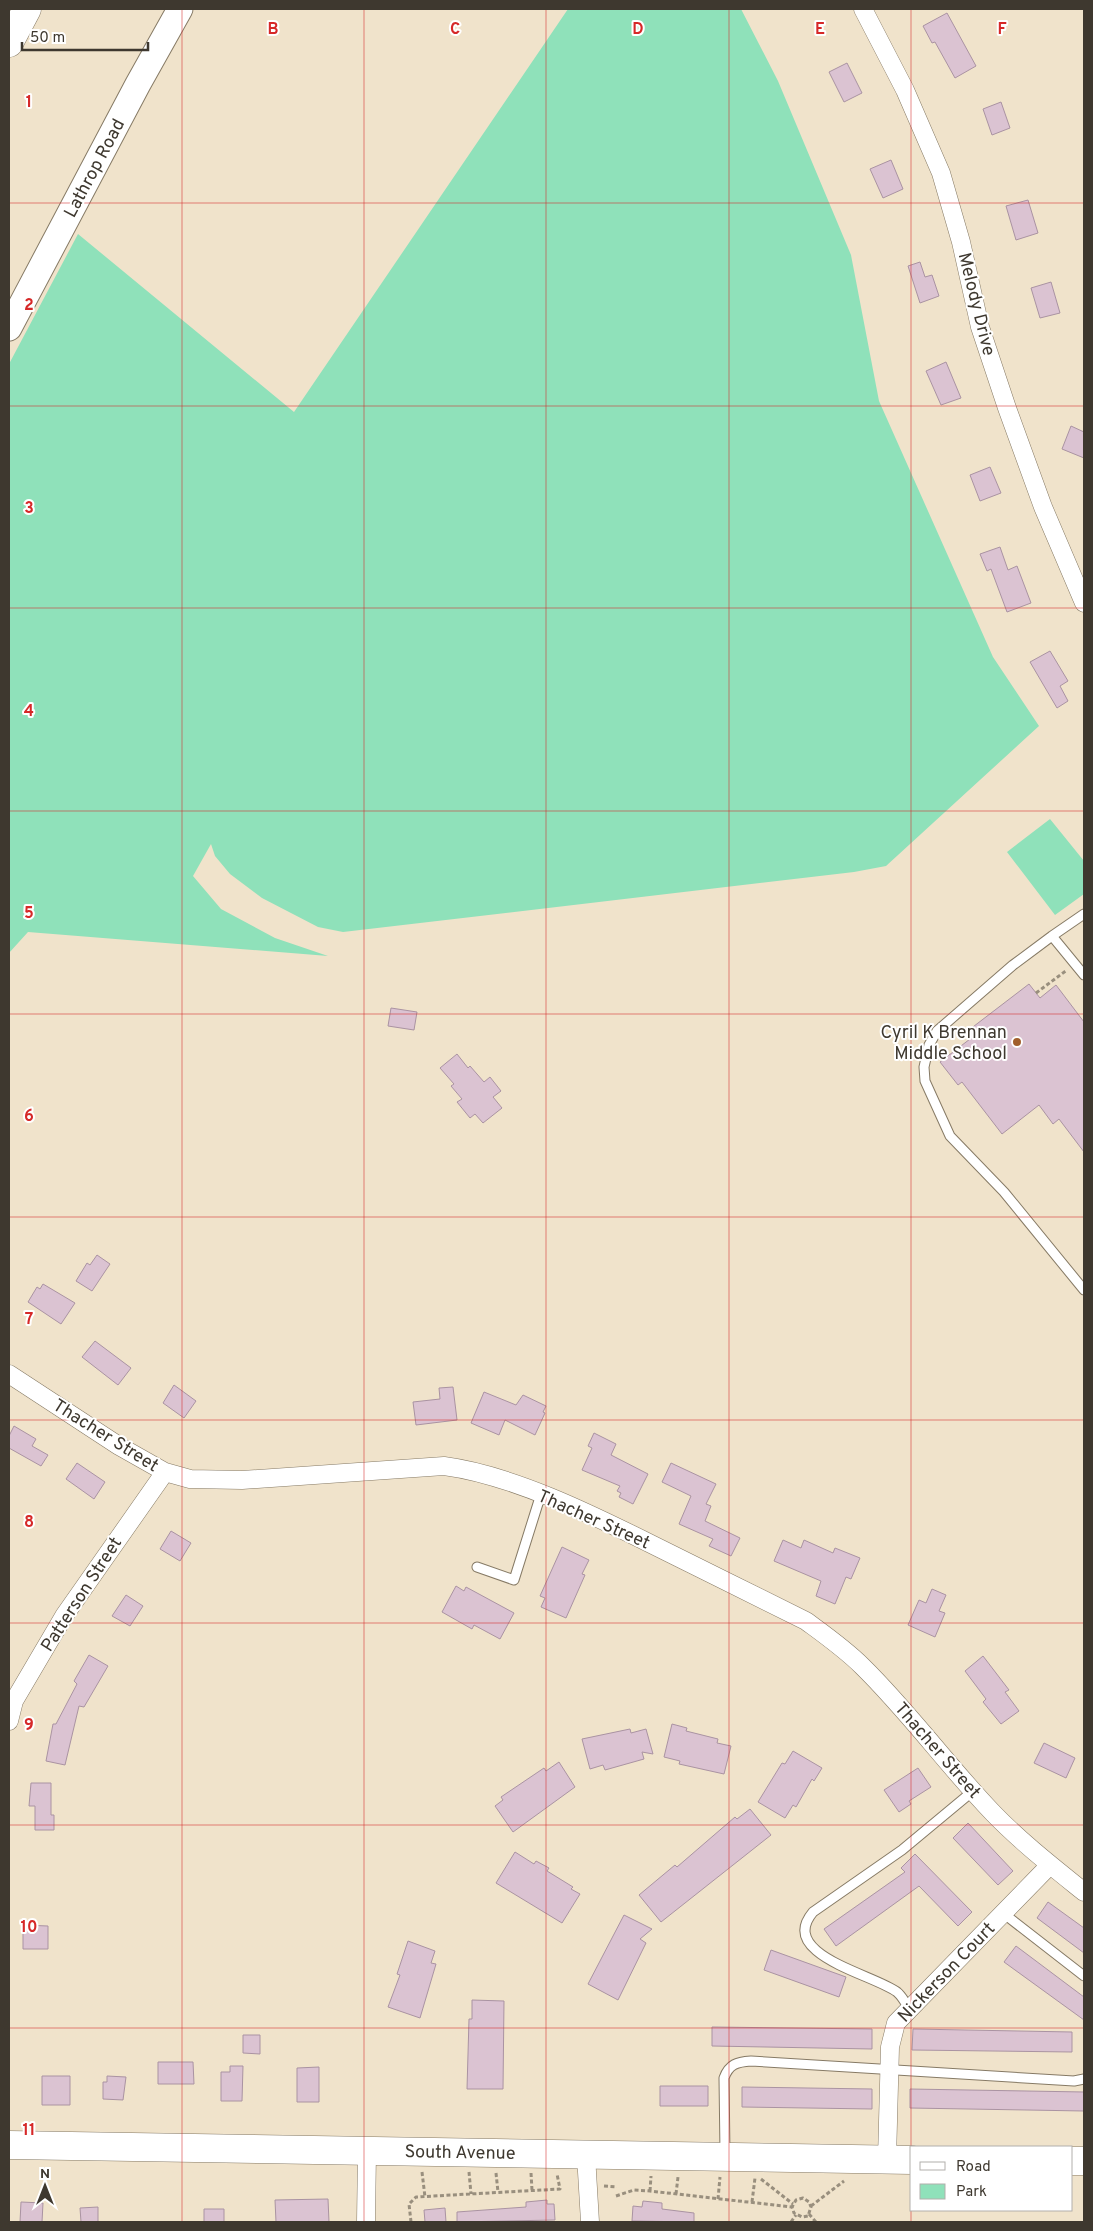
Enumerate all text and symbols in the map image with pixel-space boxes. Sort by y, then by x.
scale bar [22,20,149,52]
text: B [267,20,279,40]
text: C [450,20,460,40]
text: D [632,20,644,40]
text: E [815,20,825,40]
text: F [997,20,1007,40]
text: 50 m [30,29,65,48]
text: 1 [26,93,32,113]
street label: Lathrop Road [60,115,131,222]
street label: Melody Drive [952,250,999,358]
text: 2 [24,296,34,316]
text: 3 [24,499,34,519]
text: 4 [24,702,34,722]
text: 5 [24,904,34,924]
place label: Cyril K Brennan Middle School [881,1022,1007,1066]
marker: Cyril K Brennan Middle School [1011,1036,1023,1048]
text: 6 [24,1107,34,1127]
text: 7 [25,1310,33,1330]
street label: Thacher Street [48,1395,162,1478]
street label: Thacher Street [534,1485,653,1555]
text: 8 [24,1513,34,1533]
street label: Patterson Street [37,1533,128,1657]
street label: Thacher Street [889,1698,985,1804]
text: 9 [24,1716,34,1736]
text: 10 [21,1918,37,1938]
street label: Nickerson Court [893,1918,1001,2028]
text: 11 [23,2121,35,2141]
street label: South Avenue [404,2141,516,2166]
legend [910,2146,1073,2211]
text: Road [956,2158,991,2177]
north arrow [20,2161,70,2211]
text: N [40,2166,50,2183]
text: Park [956,2183,987,2202]

